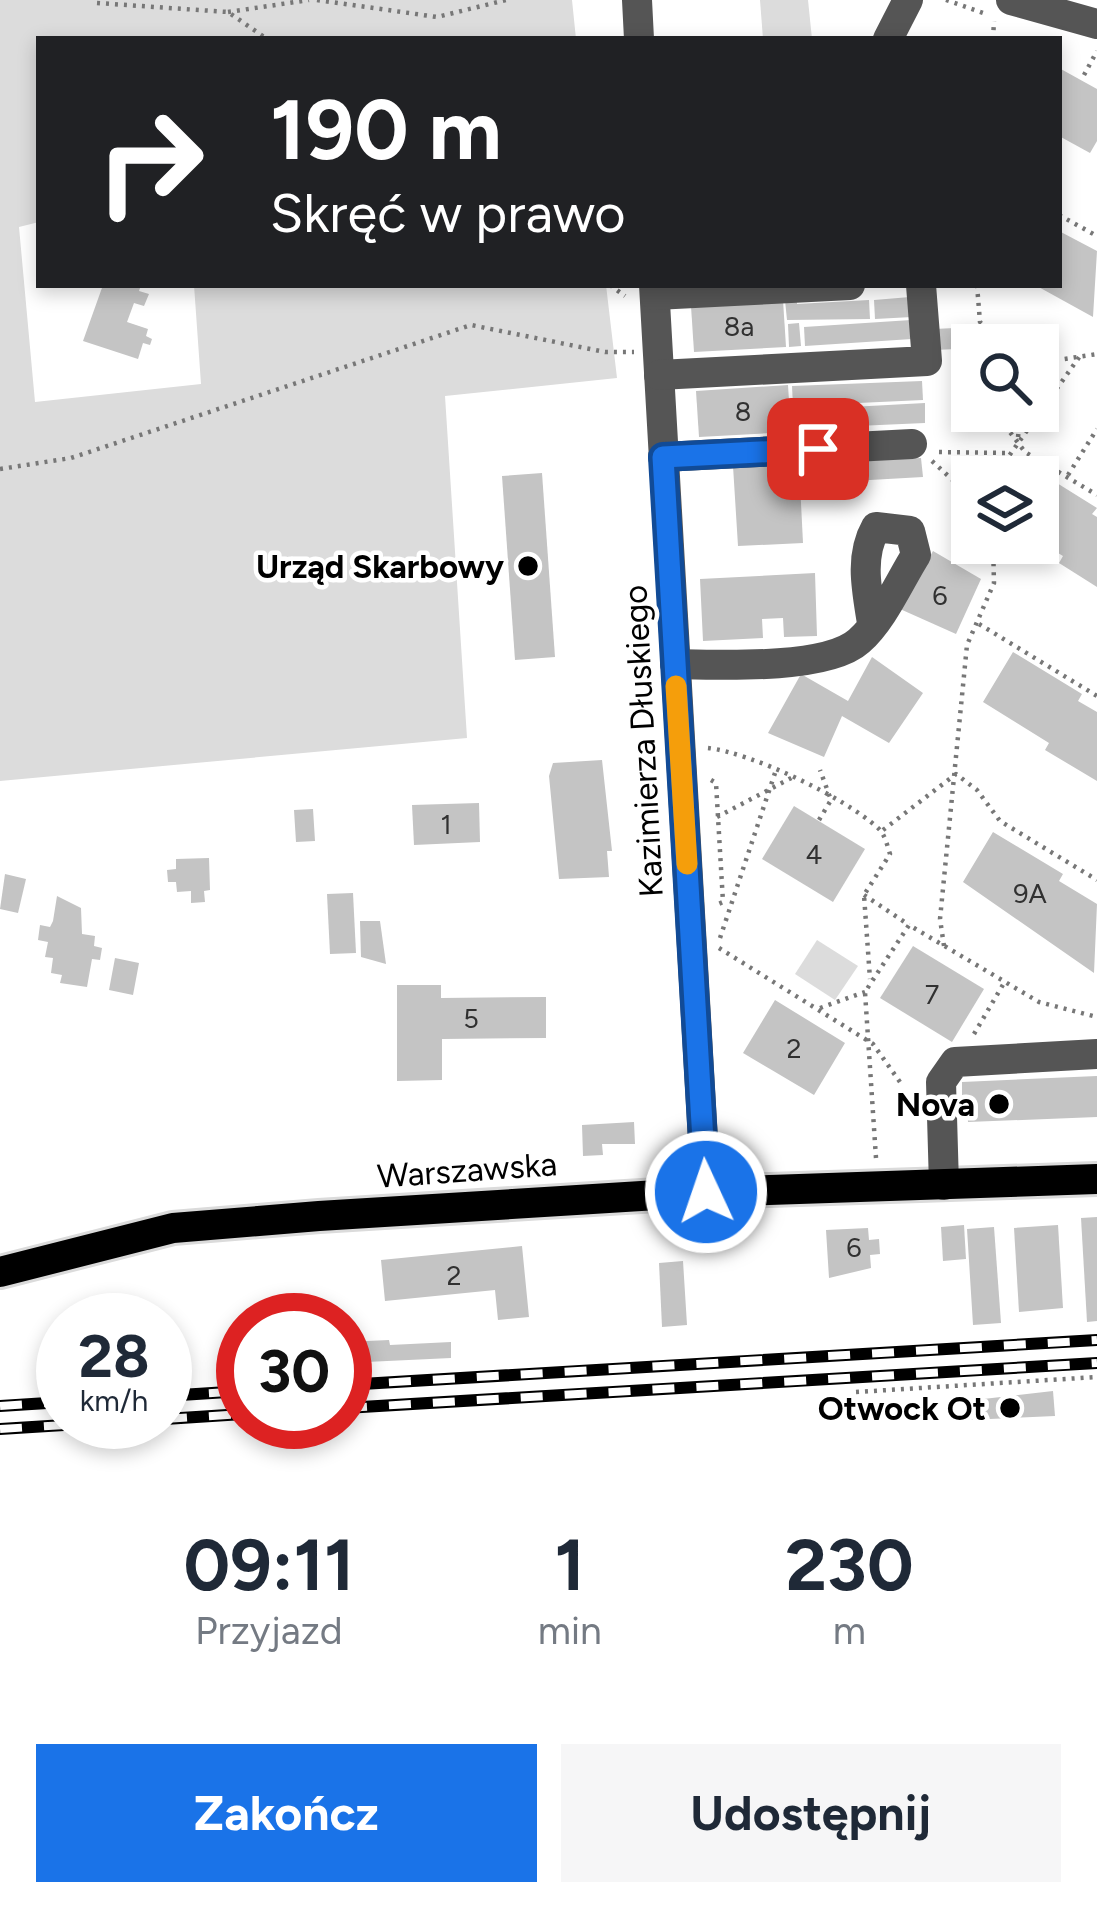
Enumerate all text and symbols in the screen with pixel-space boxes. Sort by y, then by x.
text: 190 m [270,79,502,180]
icon: right [72,84,228,240]
text: Skręć w prawo [270,181,626,246]
house number: 8a [724,310,754,343]
map controls [951,324,1059,564]
button: search [951,324,1059,432]
house number: 8 [735,395,751,428]
pin [767,398,869,500]
icon: arrive [785,416,851,482]
button: layers [951,456,1059,564]
place label: Urząd Skarbowy [256,547,504,586]
marker: Urząd Skarbowy [515,553,541,579]
house number: 6 [932,579,948,612]
street label: Kazimierza Dłuskiego [615,584,671,898]
house number: 1 [440,808,452,841]
house number: 4 [806,838,822,871]
house number: 9A [1013,877,1048,910]
house number: 7 [925,978,939,1011]
house number: 5 [463,1002,479,1035]
house number: 2 [786,1032,802,1065]
place label: Nova [896,1085,975,1124]
marker: Nova [986,1091,1012,1117]
position arrow [643,1129,769,1255]
street label: Warszawska [376,1144,558,1196]
house number: 6 [846,1231,862,1264]
house number: 2 [446,1259,462,1292]
speed limit sign: 30 [216,1293,372,1449]
text: 28 [78,1320,150,1392]
text: km/h [80,1382,148,1419]
place label: Otwock Ot [818,1389,986,1428]
marker: Otwock Ot [997,1395,1023,1421]
text: 09:11 [183,1522,354,1608]
text: 1 [555,1522,585,1608]
text: 230 [785,1522,914,1608]
text: Przyjazd [195,1607,343,1654]
text: min [538,1607,602,1654]
text: m [833,1607,866,1654]
button: Zakończ [36,1744,537,1882]
button: Udostępnij [561,1744,1061,1882]

